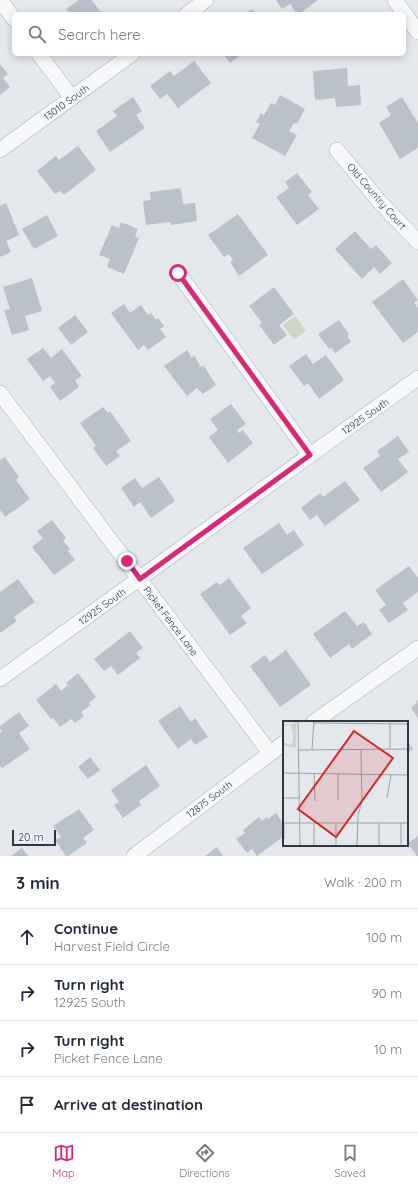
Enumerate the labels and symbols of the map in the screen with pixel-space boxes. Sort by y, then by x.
street label: 13010 South [41,81,92,123]
street label: Old Country Court [344,160,409,233]
route start [169,264,187,282]
street label: 12925 South [339,395,392,437]
route end [118,552,136,570]
street label: Picket Fence Lane [140,584,201,659]
street label: 12925 South [76,585,128,628]
inset map [283,721,408,846]
street label: 12875 South [184,778,235,821]
scale bar [12,828,56,847]

